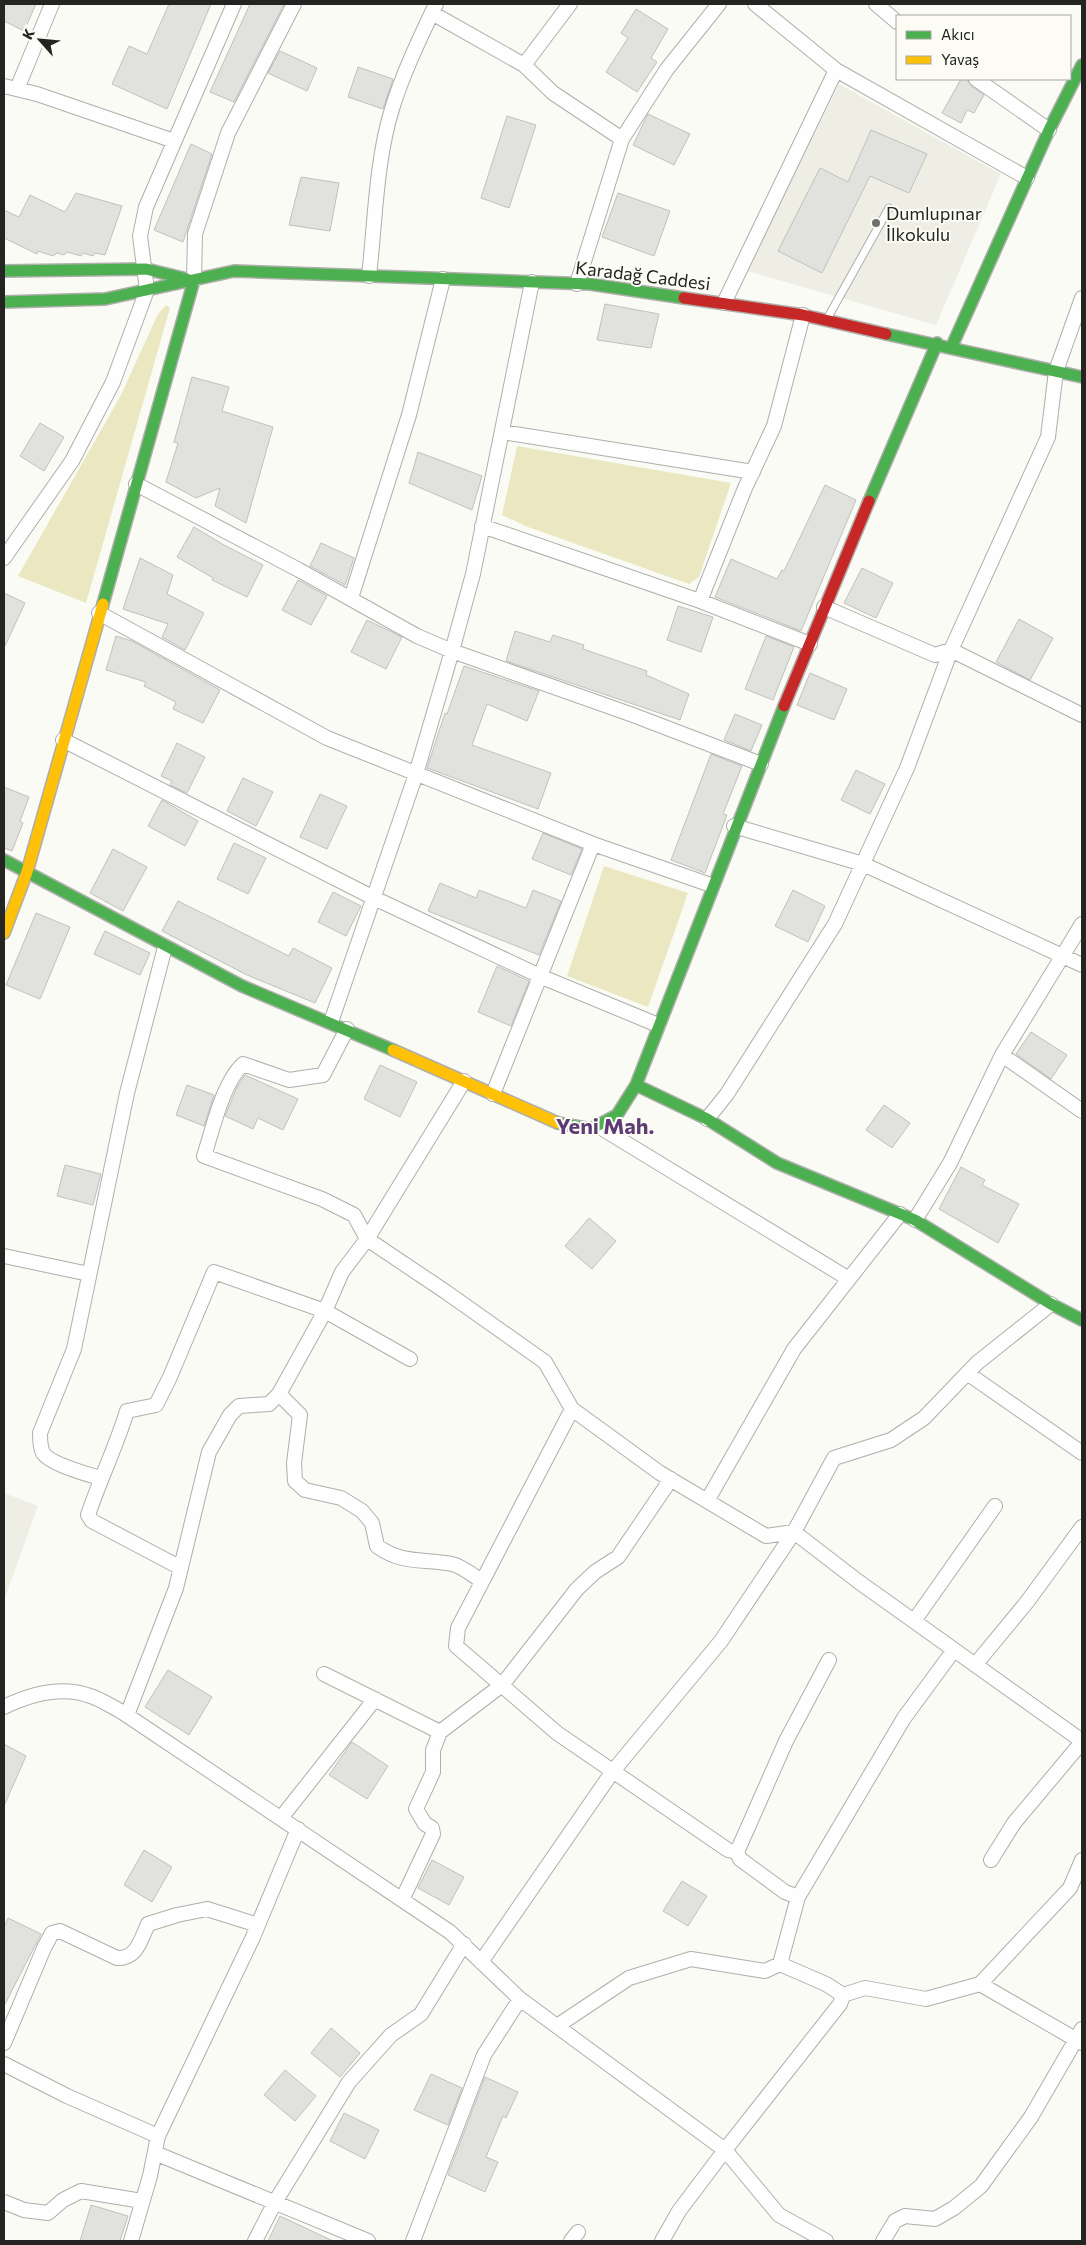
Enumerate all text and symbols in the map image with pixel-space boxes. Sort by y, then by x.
north arrow [15,15,65,65]
legend [896,15,1071,80]
text: K [18,25,38,42]
text: Akıcı [941,25,975,43]
text: Yavaş [941,50,979,68]
place label: Dumlupınar İlkokulu [886,202,982,245]
marker: Dumlupınar İlkokulu [870,217,882,229]
street label: Karadağ Caddesi [574,256,712,294]
district label: Yeni Mah. [556,1112,654,1139]

